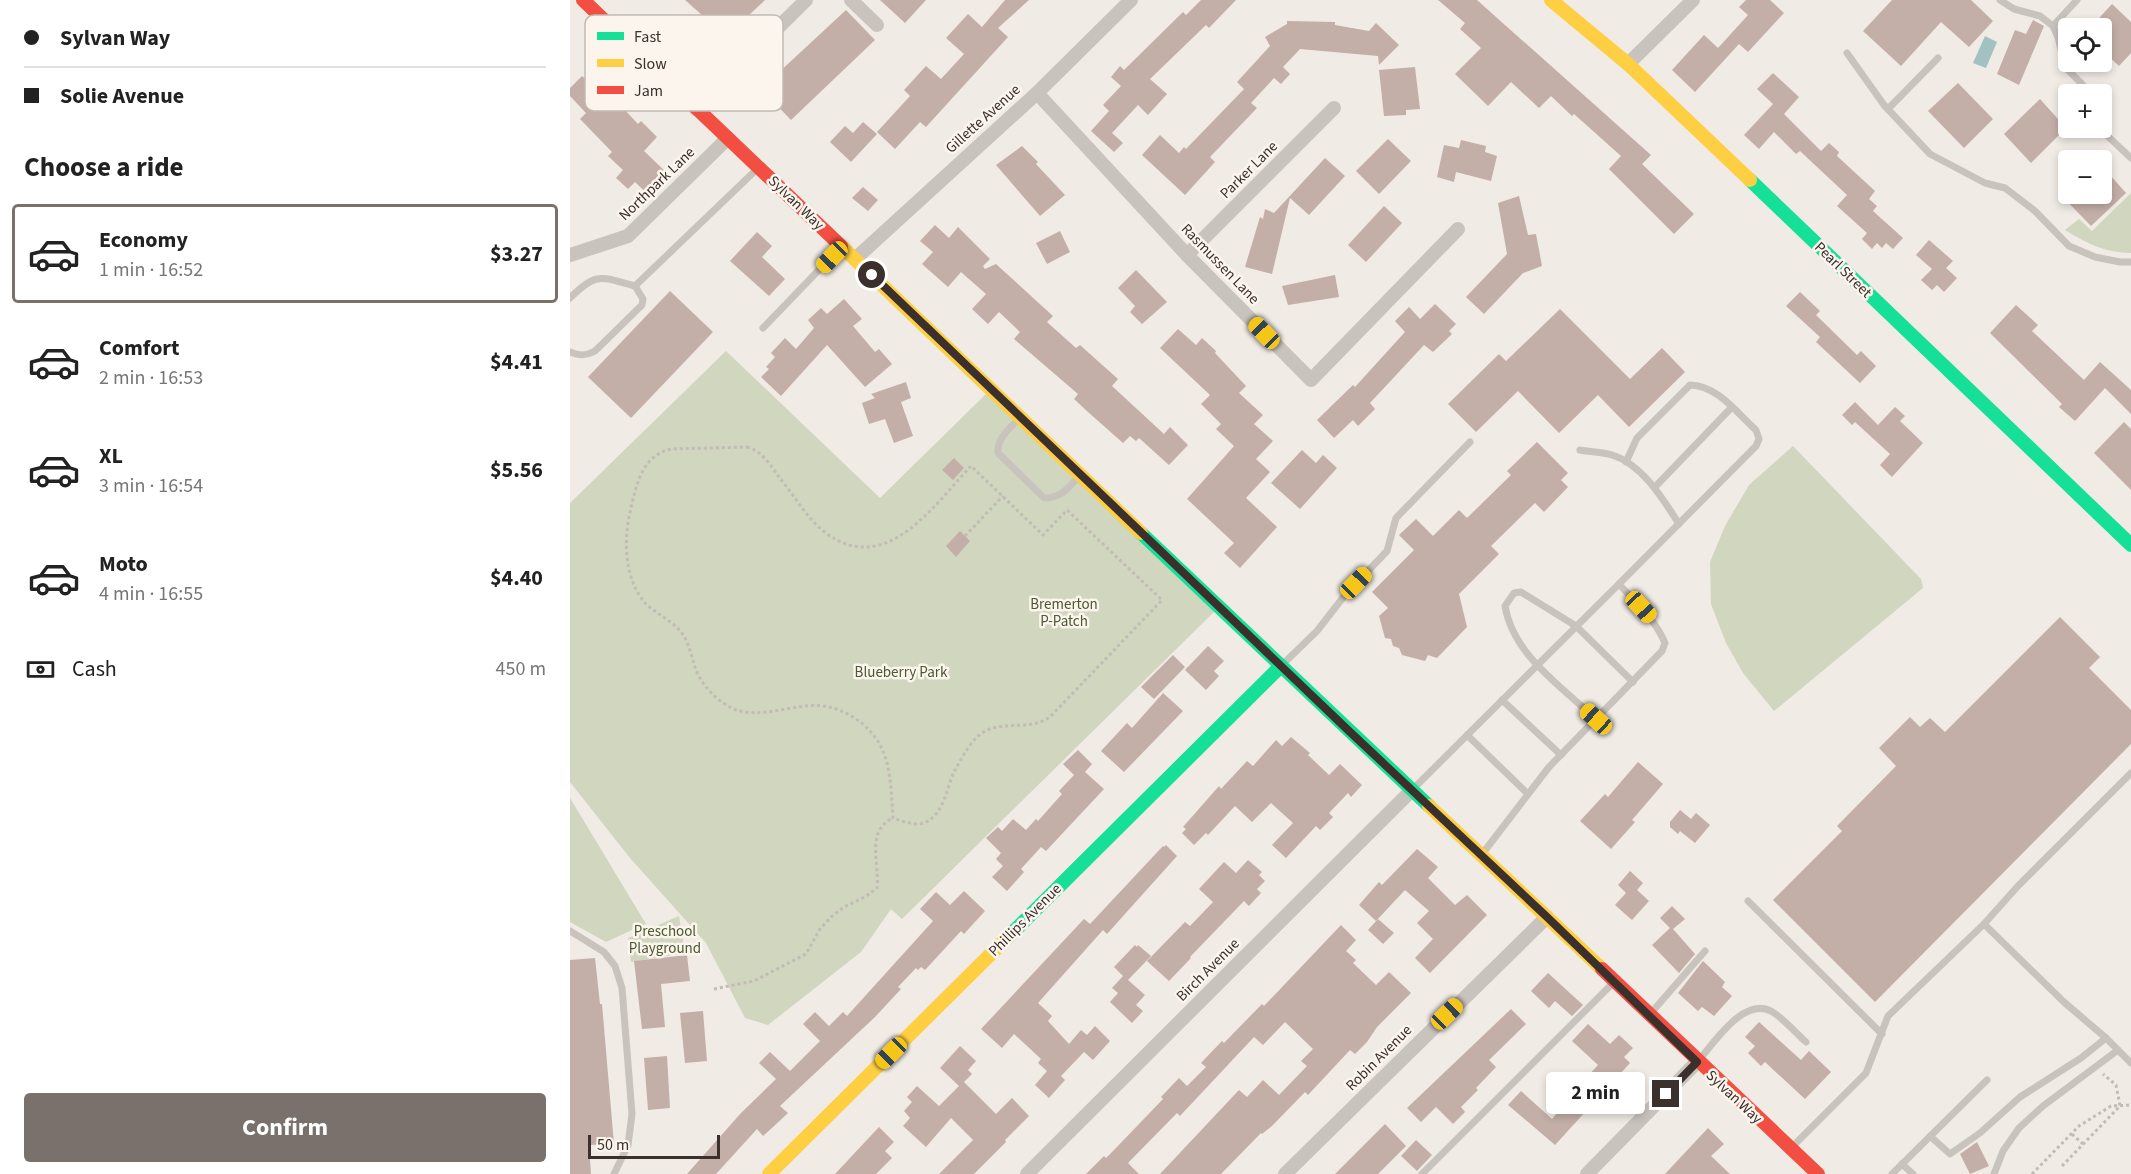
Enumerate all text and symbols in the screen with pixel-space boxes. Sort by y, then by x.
legend [585,15,783,111]
map controls [2058,18,2112,204]
button: locate [2058,18,2112,72]
text: Sylvan Way [60,22,170,54]
text: Fast [634,26,662,48]
text: Slow [634,53,667,75]
text: Solie Avenue [60,80,184,112]
text: Jam [634,80,663,102]
street label: Gillette Avenue [941,80,1025,158]
button: + [2058,84,2112,138]
street label: Parker Lane [1215,136,1283,204]
street label: Northpark Lane [614,142,700,226]
text: Choose a ride [24,148,184,187]
button: − [2058,150,2112,204]
street label: Sylvan Way [763,171,829,235]
street label: Rasmussen Lane [1176,219,1264,309]
text: Economy [99,224,188,256]
icon: car [27,227,81,281]
street label: Pearl Street [1810,237,1876,303]
text: $3.27 [490,238,543,270]
car [813,238,851,276]
text: 1 min · 16:52 [99,256,203,284]
route start [858,261,885,288]
car [1245,314,1283,352]
text: Comfort [99,332,180,364]
icon: car [27,335,81,389]
text: $4.41 [490,346,543,378]
text: 2 min · 16:53 [99,364,203,392]
text: XL [99,440,123,472]
icon: car [27,443,81,497]
text: $5.56 [490,454,543,486]
text: 3 min · 16:54 [99,472,203,500]
text: Moto [99,548,148,580]
icon: car [27,551,81,605]
text: $4.40 [490,562,543,594]
car [1337,564,1375,602]
text: 4 min · 16:55 [99,580,203,608]
car [1622,588,1660,626]
park label: Bremerton P-Patch [1030,594,1098,632]
icon: cash [24,653,57,686]
text: Cash [72,653,117,685]
text: 450 m [496,655,546,683]
park label: Blueberry Park [855,662,948,683]
car [1577,700,1615,738]
street label: Phillips Avenue [984,879,1066,961]
park label: Preschool Playground [629,921,701,959]
street label: Birch Avenue [1172,934,1244,1006]
car [1428,995,1466,1033]
street label: Robin Avenue [1341,1020,1417,1096]
car [872,1034,910,1072]
street label: Sylvan Way [1701,1065,1767,1129]
callout: 2 min [1546,1073,1645,1115]
text: 2 min [1571,1079,1620,1107]
route end [1652,1080,1679,1107]
button: Confirm [24,1093,546,1162]
scale bar [588,1132,720,1160]
text: 50 m [597,1134,629,1156]

